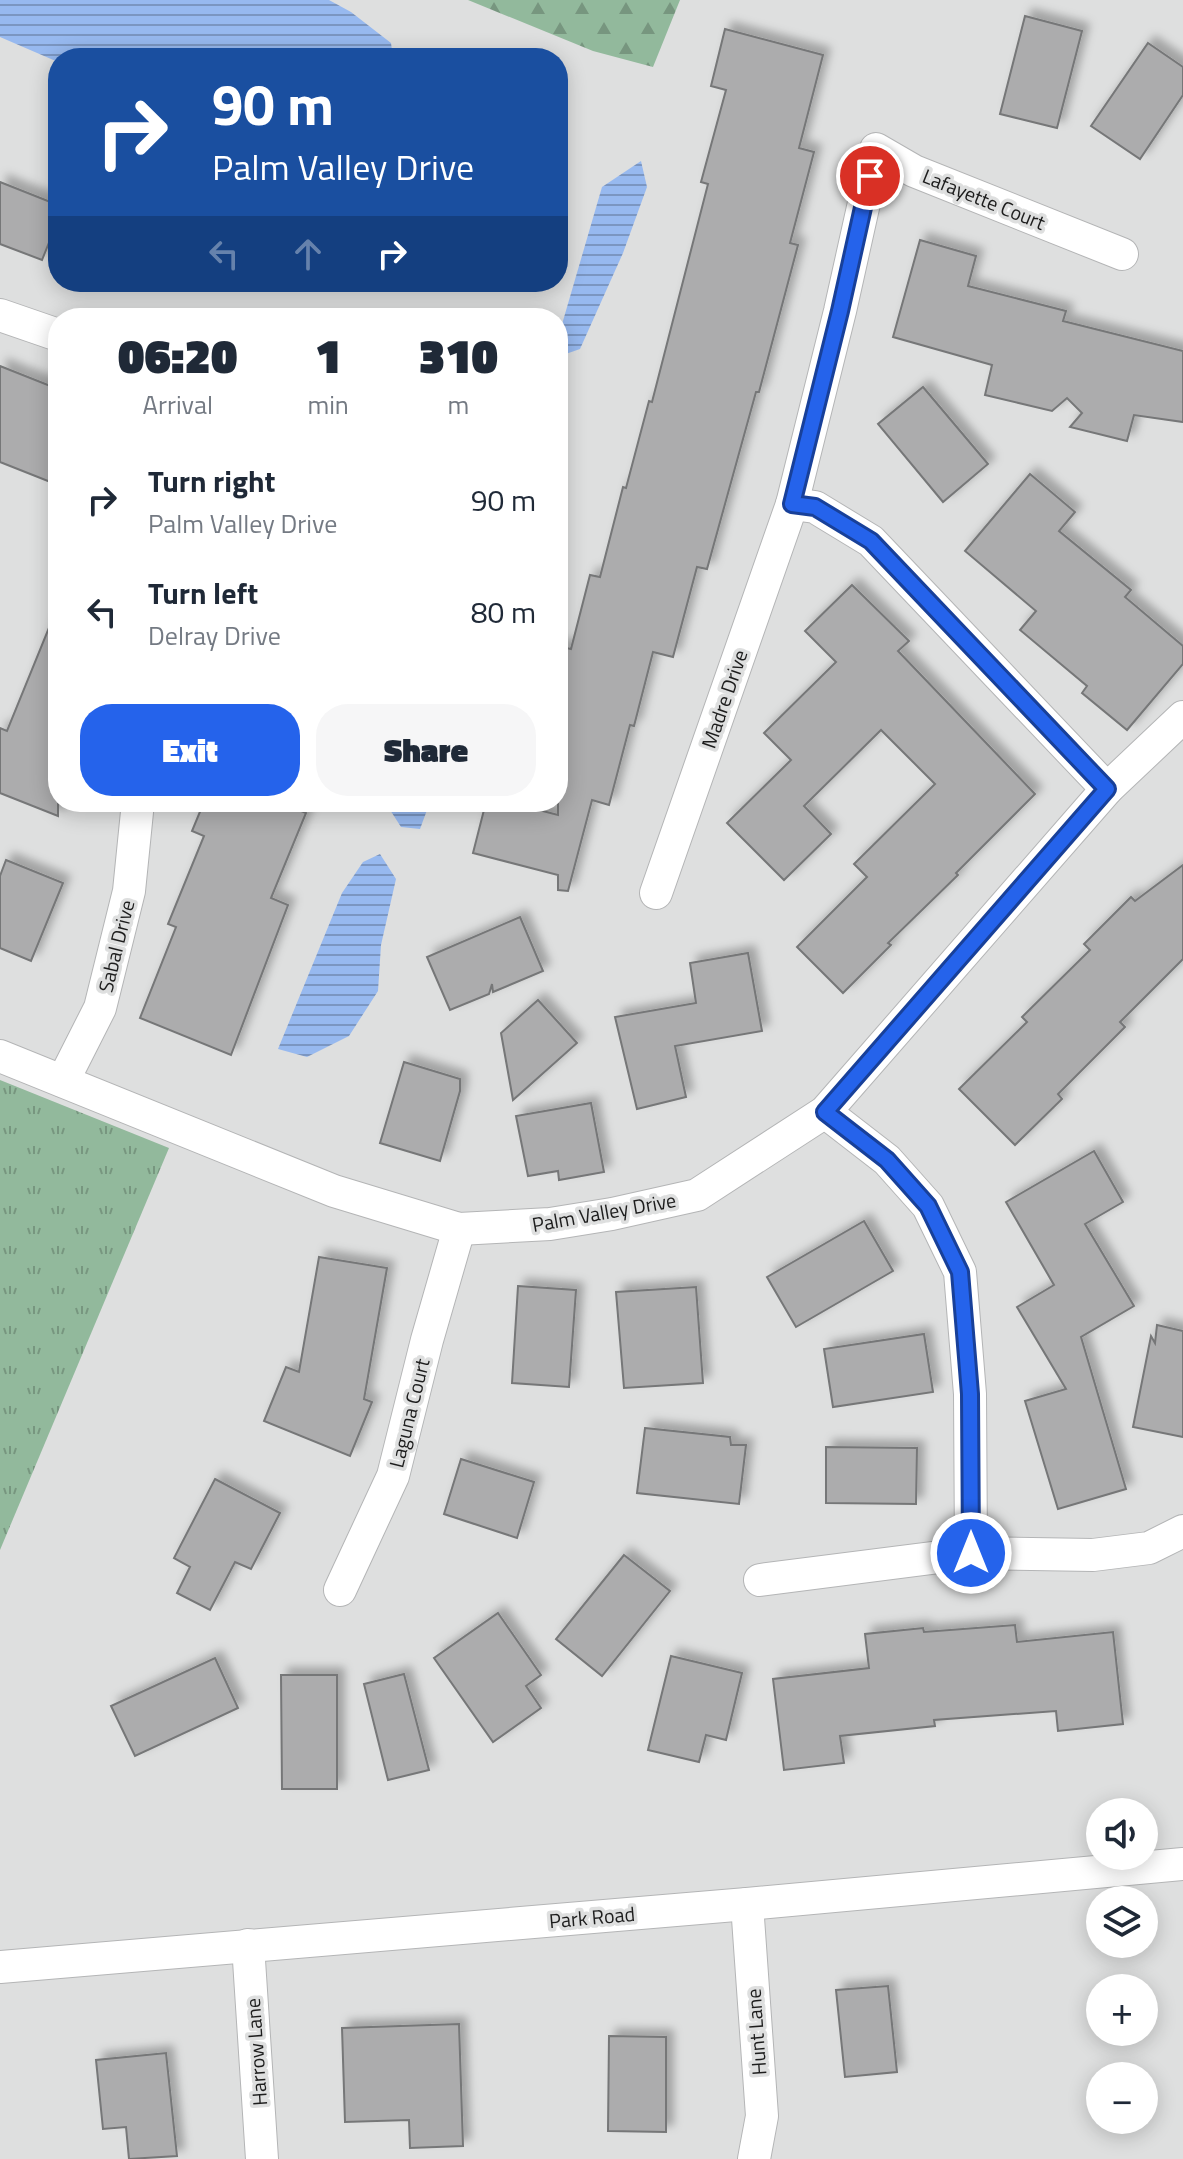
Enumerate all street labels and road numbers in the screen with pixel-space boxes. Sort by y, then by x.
street label: Lafayette Court [918,160,1050,238]
street label: Madre Drive [693,646,755,752]
street label: Sabal Drive [90,897,142,995]
street label: Palm Valley Drive [530,1184,678,1240]
street label: Laguna Court [380,1355,438,1471]
street label: Park Road [548,1898,636,1936]
street label: Hunt Lane [738,1988,774,2076]
street label: Harrow Lane [237,1997,275,2107]

